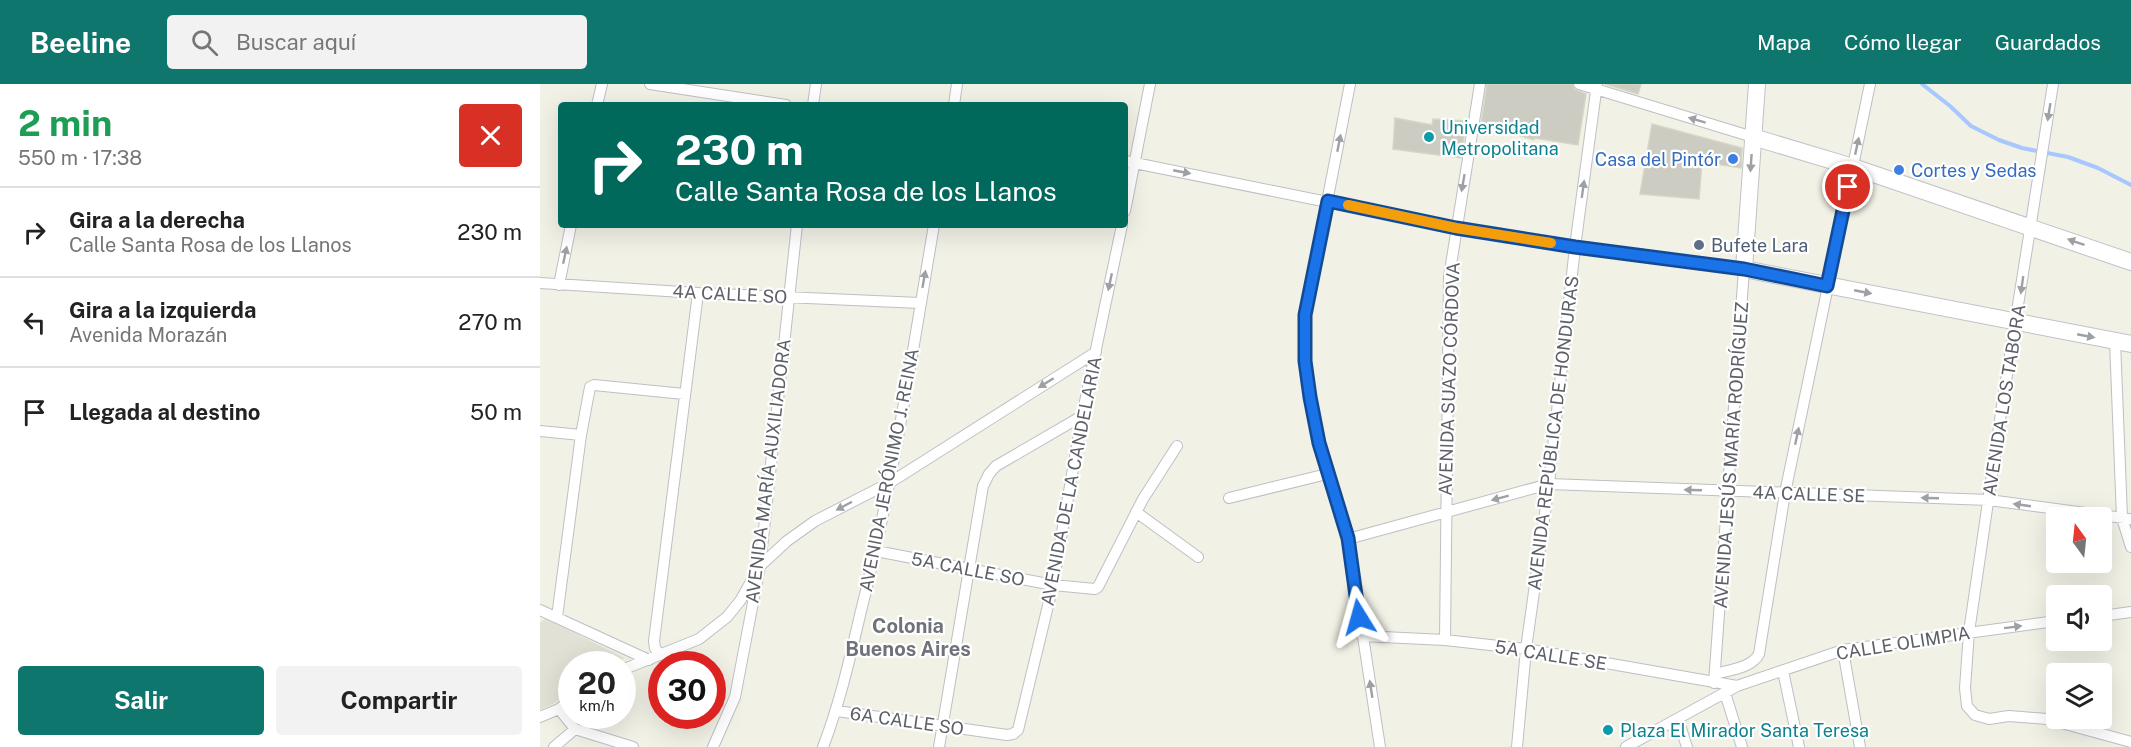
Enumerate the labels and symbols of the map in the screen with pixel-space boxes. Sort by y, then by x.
one-way arrow [2044,103,2053,122]
one-way arrow [1688,115,1706,124]
place label: Universidad Metropolitana [1441,117,1559,159]
marker: Universidad Metropolitana [1422,130,1436,144]
one-way arrow [1335,134,1344,153]
one-way arrow [1853,136,1862,155]
place label: Casa del Pintór [1595,149,1721,170]
marker: Casa del Pintór [1726,152,1740,166]
one-way arrow [1746,154,1756,173]
place label: Cortes y Sedas [1911,160,2036,181]
pin [1822,161,1873,212]
marker: Cortes y Sedas [1892,163,1906,177]
one-way arrow [1173,168,1192,177]
one-way arrow [1459,174,1468,193]
one-way arrow [1578,179,1587,198]
place label: Bufete Lara [1711,235,1808,256]
one-way arrow [2067,237,2085,247]
marker: Bufete Lara [1692,238,1706,252]
one-way arrow [561,245,570,264]
street label: AVENIDA SUAZO CÓRDOVA [1433,261,1464,496]
one-way arrow [920,269,929,288]
one-way arrow [1105,273,1114,292]
street label: AVENIDA REPÚBLICA DE HONDURAS [1522,274,1583,592]
one-way arrow [2017,275,2026,294]
street label: 4A CALLE SO [672,281,788,307]
one-way arrow [1854,288,1873,297]
street label: AVENIDA JESÚS MARÍA RODRÍGUEZ [1709,301,1752,609]
street label: AVENIDA LOS TABORA [1978,303,2030,497]
one-way arrow [2077,332,2096,341]
street label: AVENIDA MARÍA AUXILIADORA [740,337,795,604]
street label: AVENIDA JERÓNIMO J. REINA [854,346,923,594]
street label: AVENIDA DE LA CANDELARIA [1037,354,1106,607]
one-way arrow [1038,377,1055,388]
one-way arrow [1792,426,1802,445]
street label: 4A CALLE SE [1752,482,1866,506]
one-way arrow [1684,486,1703,495]
one-way arrow [1921,493,1940,503]
one-way arrow [1491,494,1509,503]
one-way arrow [2013,500,2032,509]
one-way arrow [835,501,852,511]
north arrow [2046,507,2112,573]
street label: 5A CALLE SO [910,548,1026,590]
position arrow [1327,585,1391,649]
district label: Colonia Buenos Aires [845,614,971,661]
street label: CALLE OLIMPIA [1835,622,1972,664]
one-way arrow [2004,622,2023,631]
street label: 5A CALLE SE [1493,636,1609,674]
speed limit sign: 30 [648,651,726,729]
one-way arrow [1366,680,1375,699]
street label: 6A CALLE SO [849,703,965,739]
place label: Plaza El Mirador Santa Teresa [1620,720,1869,741]
marker: Plaza El Mirador Santa Teresa [1601,723,1615,737]

